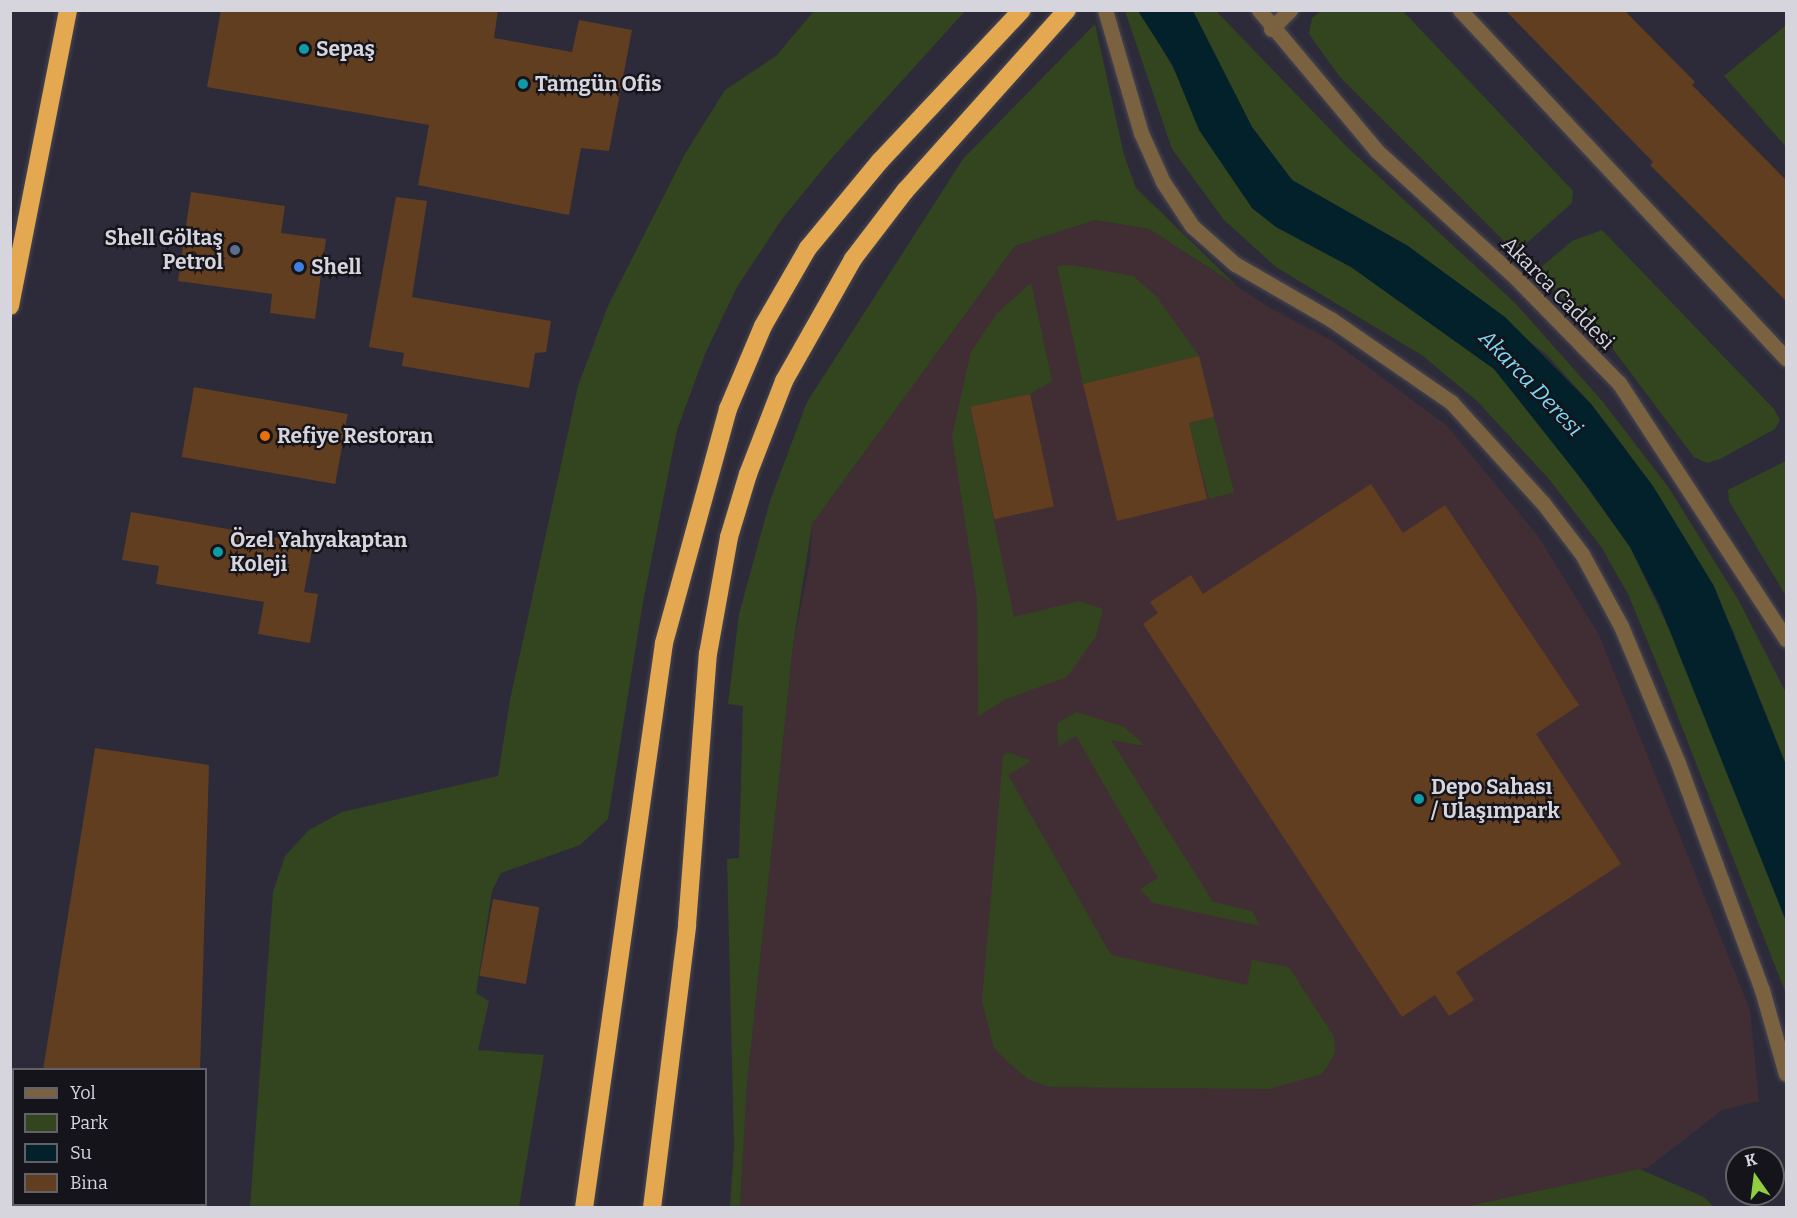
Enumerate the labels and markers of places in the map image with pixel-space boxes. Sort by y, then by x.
place label: Sepaş [316,36,375,62]
marker: Sepaş [297,42,311,56]
place label: Tamgün Ofis [535,71,662,97]
marker: Tamgün Ofis [516,77,530,91]
place label: Shell Göltaş Petrol [105,225,223,275]
marker: Shell Göltaş Petrol [228,243,242,257]
place label: Shell [311,254,361,280]
marker: Shell [292,260,306,274]
place label: Refiye Restoran [277,423,433,449]
marker: Refiye Restoran [258,429,272,443]
place label: Özel Yahyakaptan Koleji [230,527,407,577]
marker: Özel Yahyakaptan Koleji [211,545,225,559]
place label: Depo Sahası / Ulaşımpark [1431,774,1560,824]
marker: Depo Sahası / Ulaşımpark [1412,792,1426,806]

